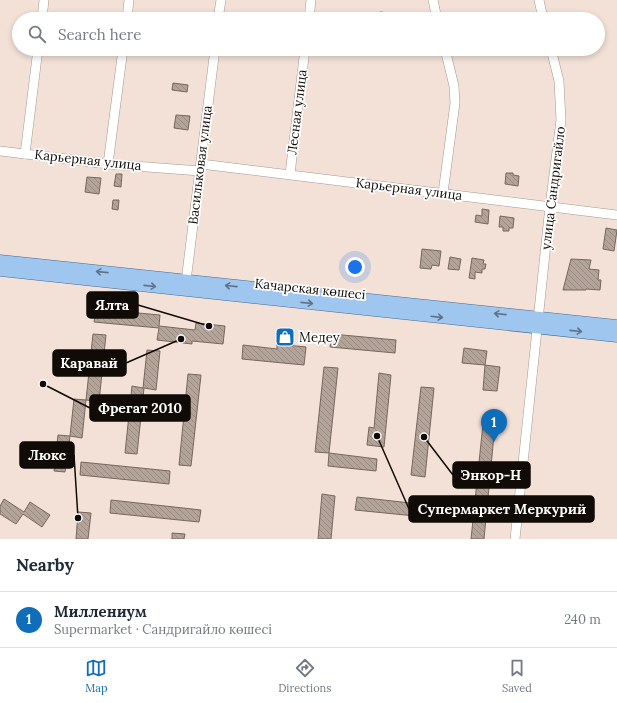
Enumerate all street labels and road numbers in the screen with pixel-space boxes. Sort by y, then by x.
street label: Лесная улица [283,68,311,155]
street label: Васильковая улица [184,104,216,226]
street label: улица Сандригайло [537,125,569,251]
street label: Карьерная улица [34,146,143,174]
street label: Карьерная улица [355,174,464,204]
street label: Качарская көшесі [254,275,367,303]

